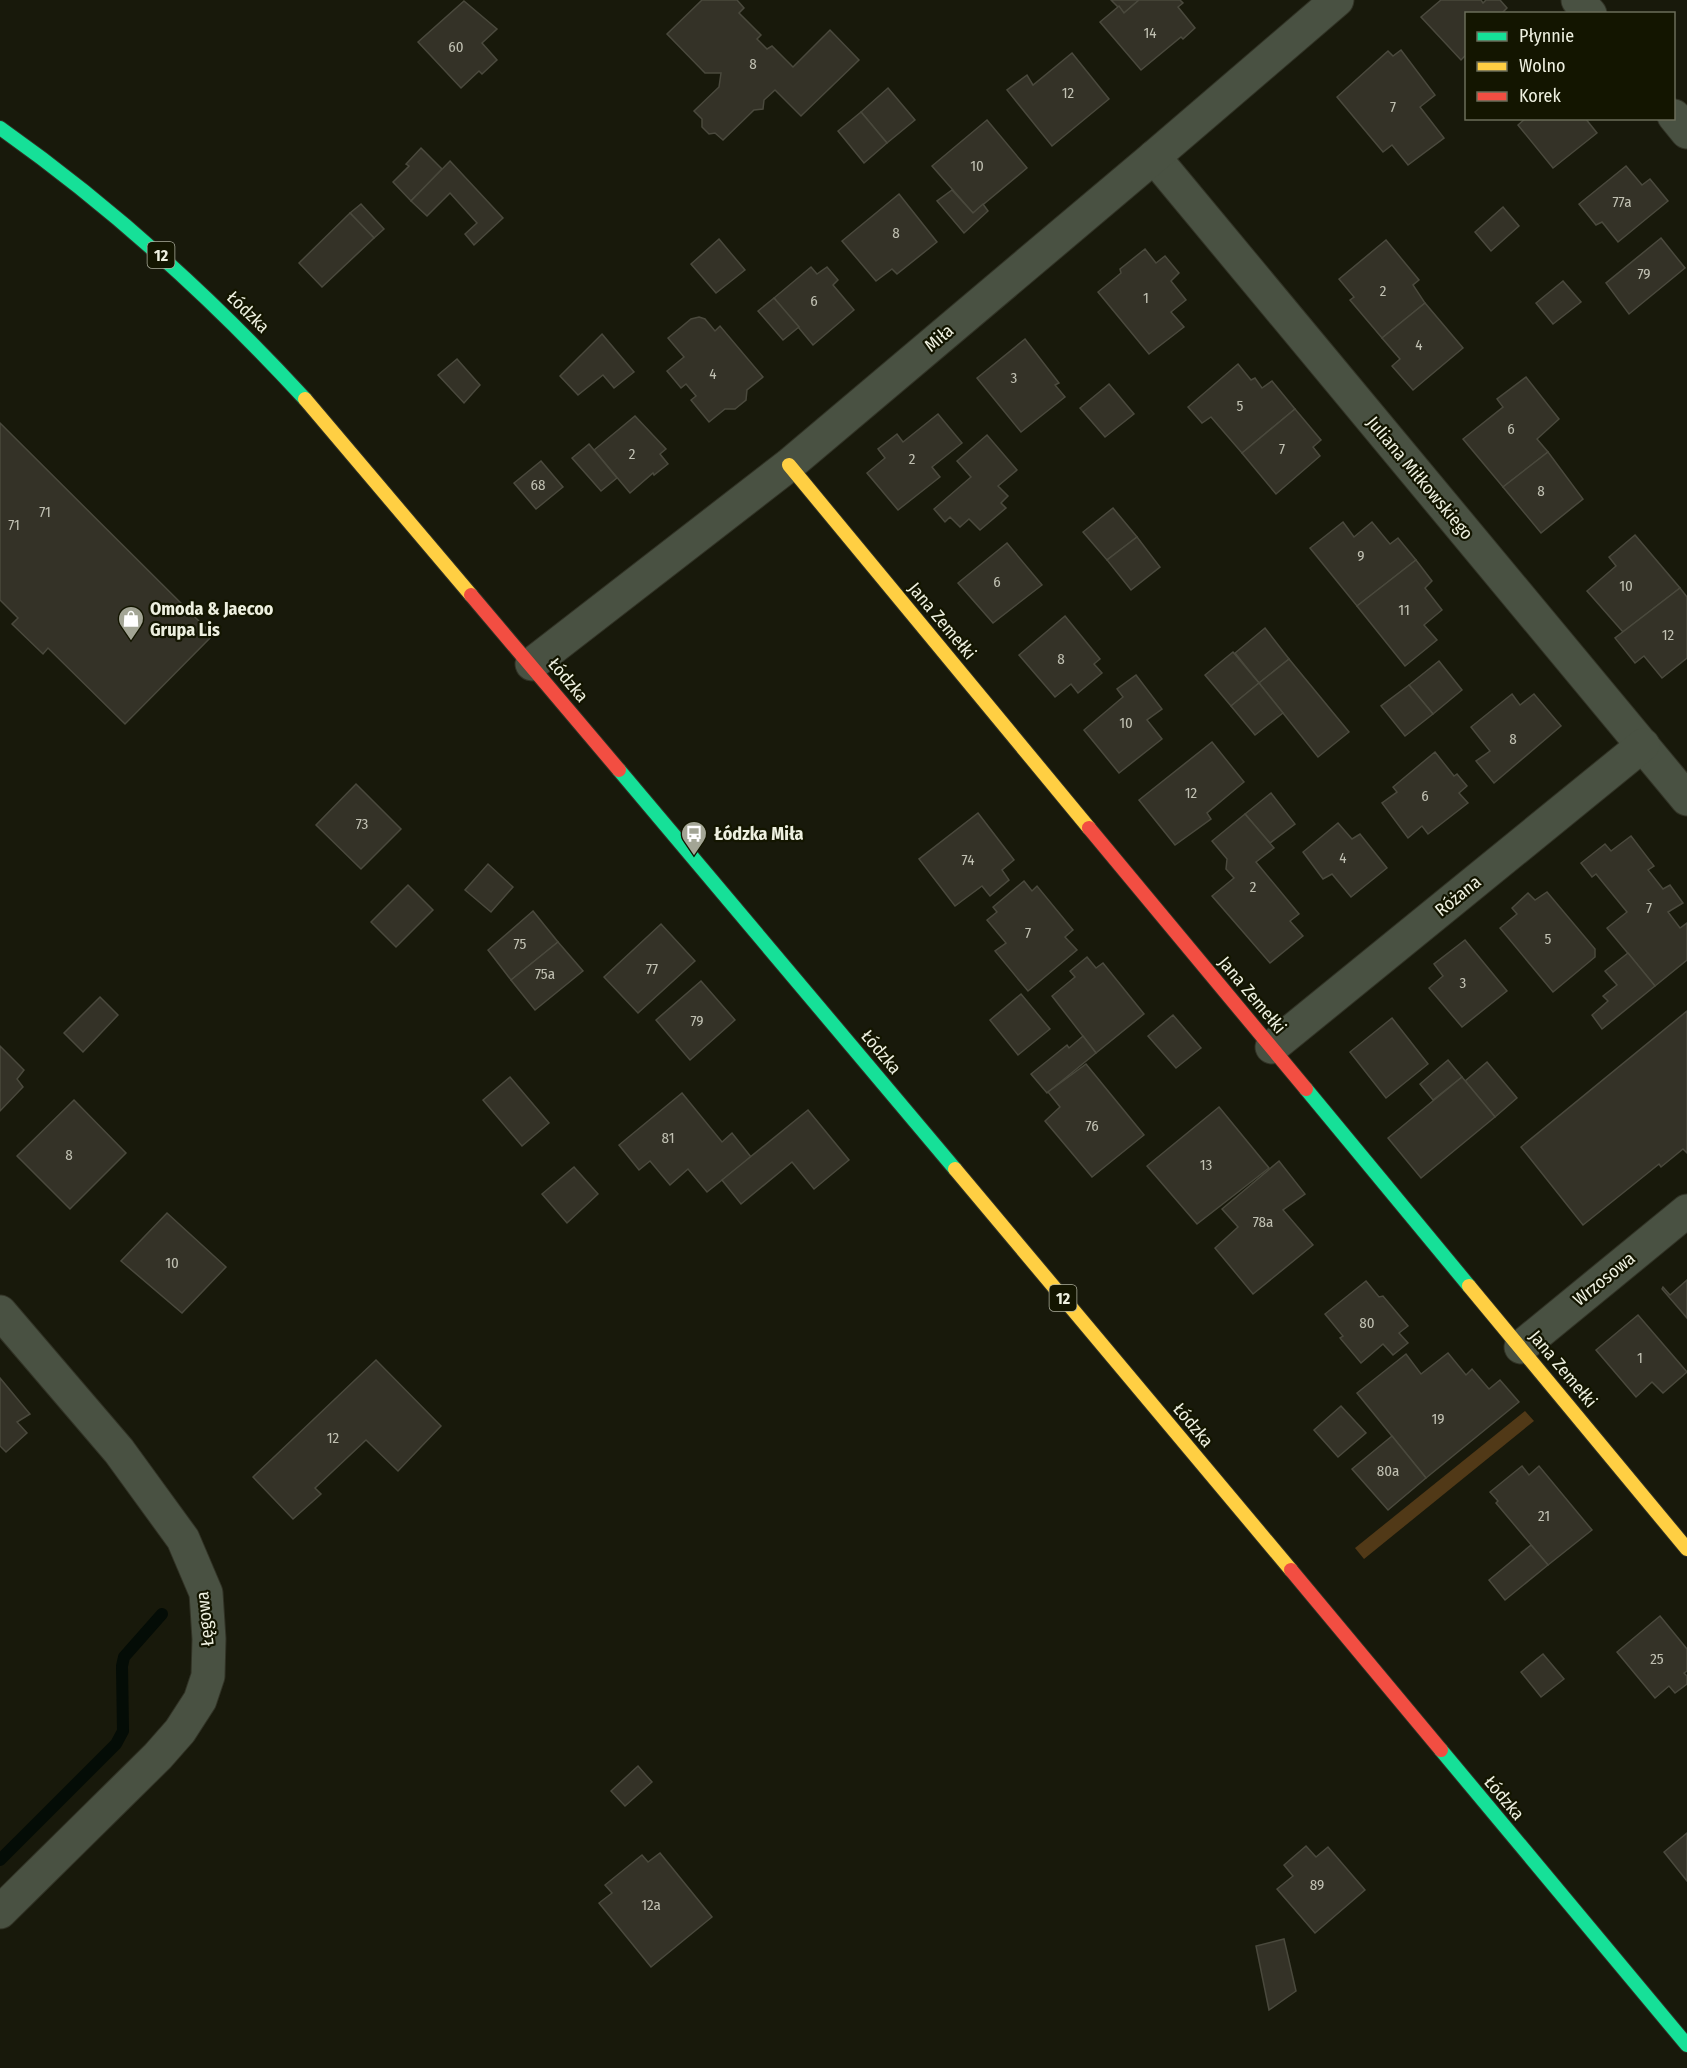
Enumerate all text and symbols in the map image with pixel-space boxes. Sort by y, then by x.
legend [1465,12,1675,120]
house number: 14 [1143,24,1157,42]
text: Płynnie [1519,25,1574,47]
house number: 60 [448,38,464,56]
house number: 8 [749,55,757,73]
text: Wolno [1519,55,1565,77]
house number: 12 [1062,84,1075,102]
text: Korek [1519,85,1561,107]
house number: 7 [1390,98,1396,116]
house number: 10 [970,157,984,175]
house number: 77a [1612,193,1632,211]
house number: 8 [892,224,900,242]
road number: 12 [148,242,174,268]
house number: 79 [1637,265,1651,283]
house number: 2 [1380,282,1387,300]
street label: Łódzka [222,286,274,338]
house number: 1 [1143,289,1149,307]
house number: 6 [810,292,818,310]
street label: Miła [920,319,958,356]
house number: 4 [1415,336,1423,354]
house number: 4 [709,365,717,383]
house number: 3 [1011,369,1018,387]
house number: 5 [1237,397,1244,415]
street label: Juliana Miłkowskiego [1362,412,1478,544]
house number: 6 [1507,420,1515,438]
house number: 7 [1279,440,1285,458]
house number: 2 [629,445,636,463]
house number: 2 [909,450,916,468]
house number: 68 [531,476,545,494]
house number: 8 [1537,482,1545,500]
house number: 71 [39,503,51,521]
house number: 71 [8,516,20,534]
house number: 9 [1357,547,1365,565]
house number: 6 [993,573,1001,591]
house number: 10 [1619,577,1633,595]
street label: Jana Zemełki [903,578,981,664]
place label: Omoda & Jaecoo Grupa Lis [150,598,274,641]
house number: 11 [1398,601,1410,619]
shop icon: Omoda & Jaecoo Grupa Lis [116,604,146,642]
house number: 12 [1662,626,1675,644]
house number: 8 [1057,650,1065,668]
street label: Łódzka [543,653,593,707]
house number: 10 [1119,714,1133,732]
house number: 8 [1509,730,1517,748]
house number: 12 [1185,784,1198,802]
house number: 6 [1421,787,1429,805]
house number: 73 [356,815,369,833]
bus stop icon: Łódzka Miła [679,819,709,857]
place label: Łódzka Miła [714,823,804,845]
house number: 4 [1339,849,1347,867]
house number: 74 [962,851,974,869]
street label: Różana [1431,871,1486,921]
house number: 2 [1250,878,1257,896]
house number: 7 [1646,899,1652,917]
house number: 7 [1025,924,1031,942]
house number: 5 [1545,930,1552,948]
house number: 75 [514,935,526,953]
street label: Jana Zemełki [1213,952,1291,1038]
house number: 77 [646,960,658,978]
house number: 75a [535,965,555,983]
house number: 3 [1460,974,1467,992]
house number: 79 [690,1012,704,1030]
street label: Łódzka [856,1025,906,1079]
house number: 76 [1085,1117,1099,1135]
house number: 81 [662,1129,674,1147]
house number: 8 [65,1146,73,1164]
house number: 13 [1200,1156,1213,1174]
house number: 78a [1253,1213,1273,1231]
street label: Wrzosowa [1569,1247,1640,1311]
house number: 10 [165,1254,179,1272]
road number: 12 [1050,1285,1076,1311]
house number: 80 [1359,1314,1375,1332]
street label: Jana Zemełki [1524,1326,1602,1412]
house number: 1 [1637,1349,1643,1367]
street label: Łódzka [1168,1398,1218,1452]
house number: 19 [1431,1410,1445,1428]
house number: 12 [327,1429,340,1447]
house number: 80a [1377,1462,1399,1480]
house number: 21 [1538,1507,1550,1525]
street label: Łęgowa [191,1590,219,1647]
house number: 25 [1650,1650,1664,1668]
street label: Łódzka [1479,1771,1529,1825]
house number: 89 [1310,1876,1324,1894]
house number: 12a [641,1896,661,1914]

